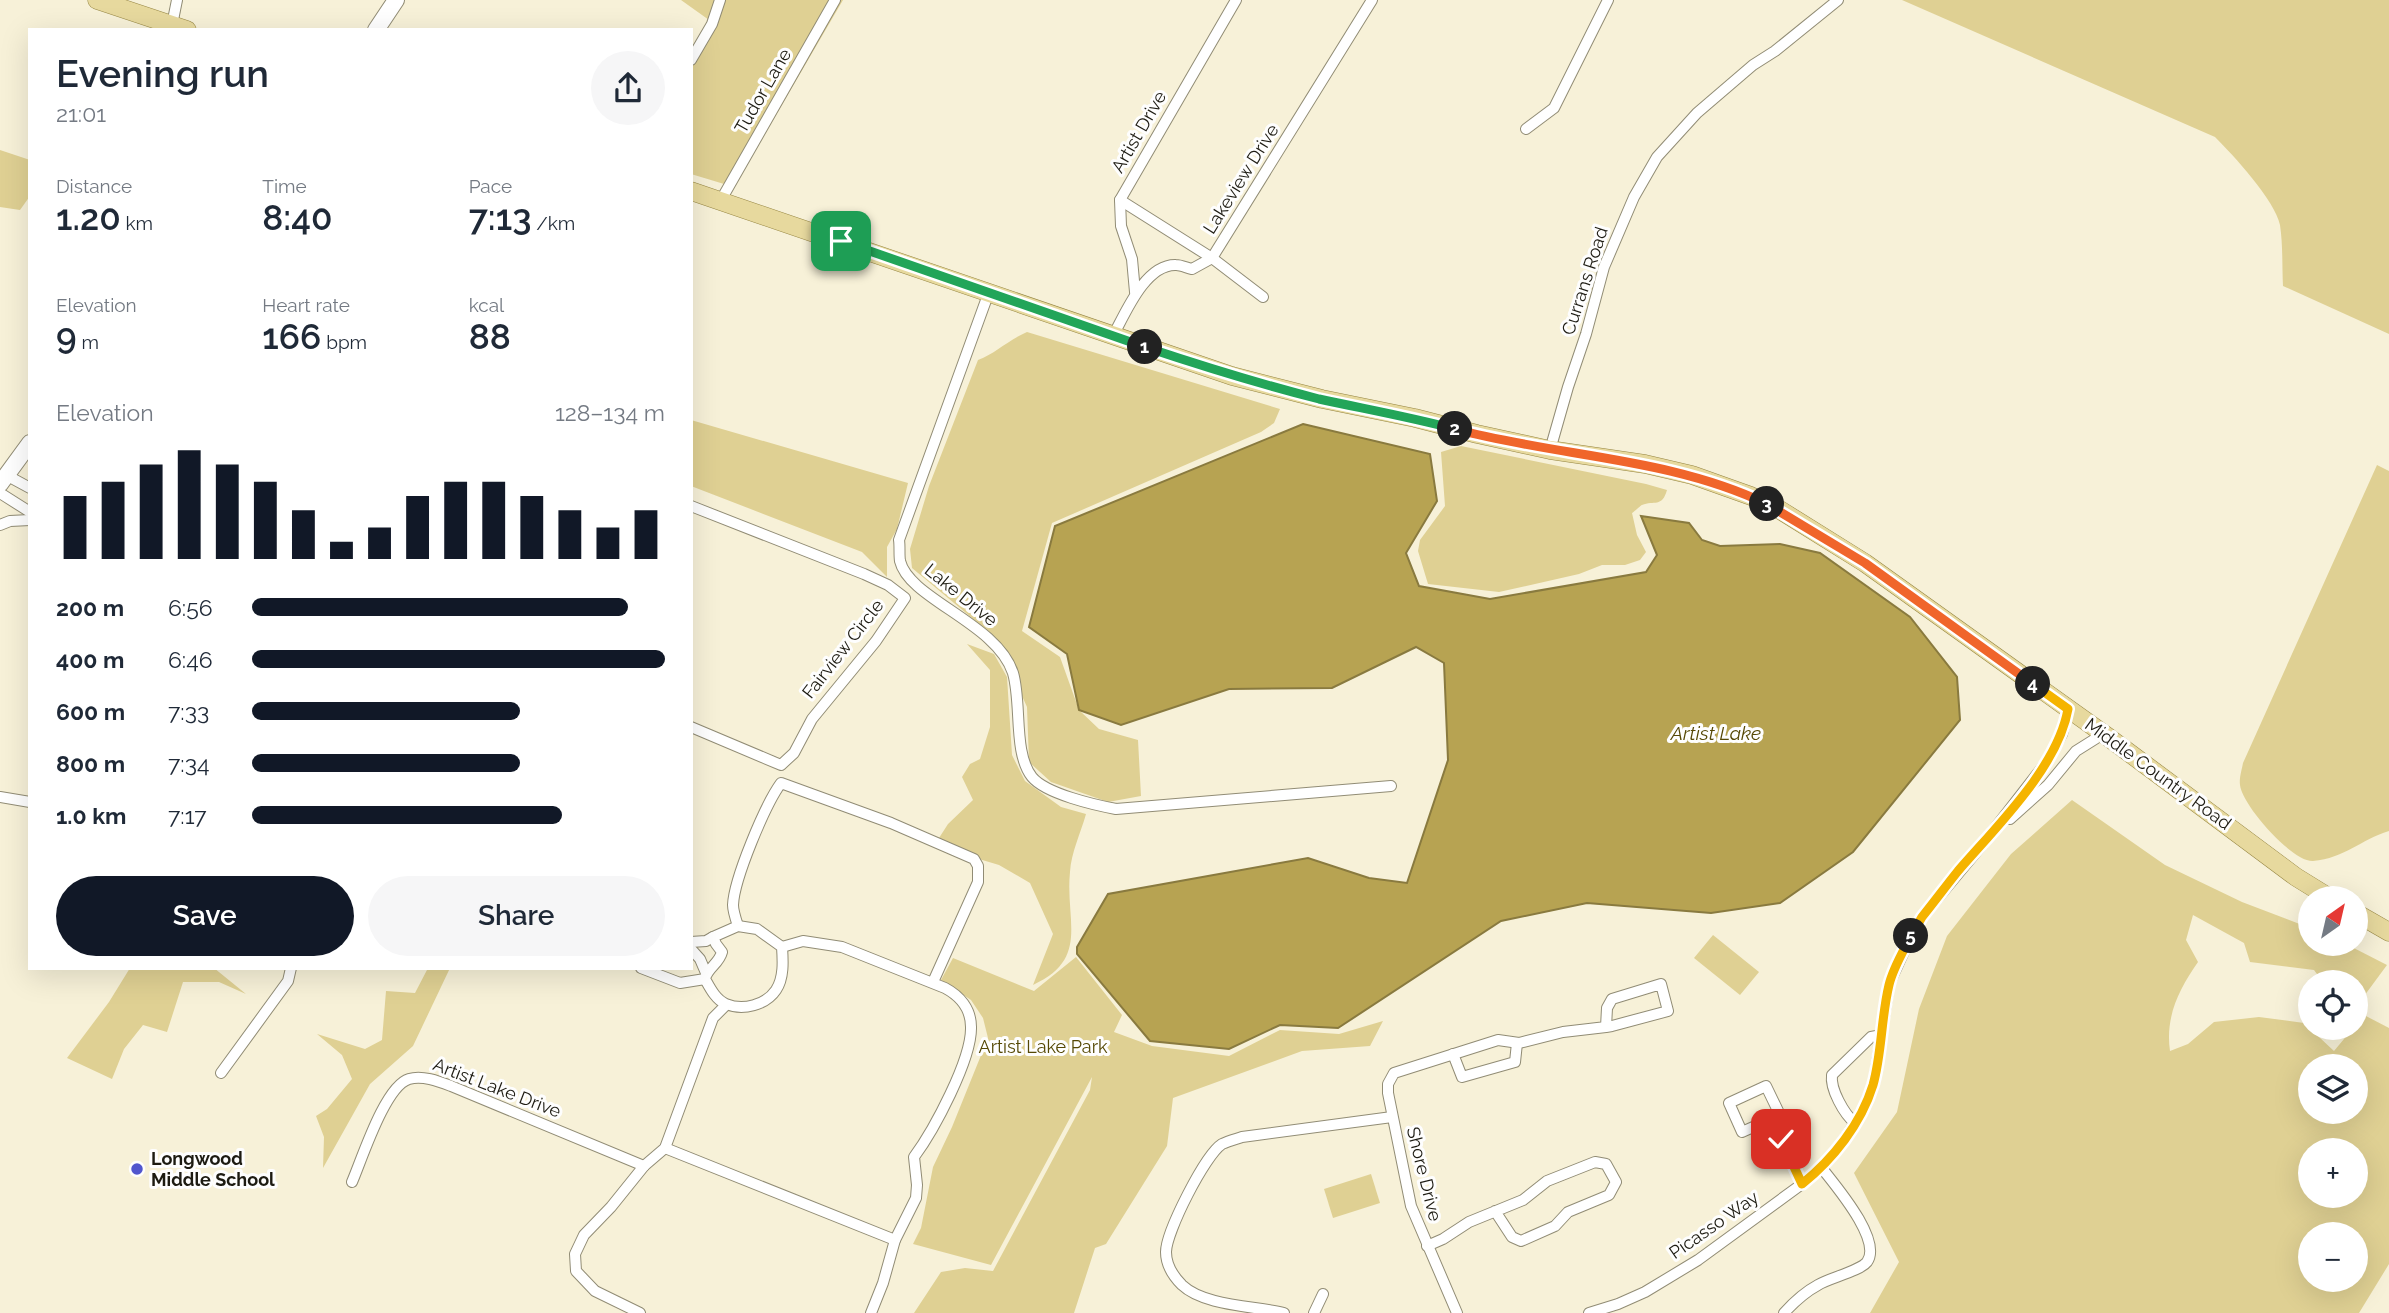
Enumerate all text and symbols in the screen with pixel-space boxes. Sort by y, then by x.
street label: Tudor Lane [730,44,795,137]
text: Evening run [56,51,269,96]
button: share [591,51,665,125]
street label: Artist Drive [1107,87,1171,176]
text: 21:01 [56,100,106,127]
street label: Lakeview Drive [1199,120,1283,237]
text: Distance [56,175,132,197]
text: Time [262,175,307,197]
text: Pace [469,175,512,197]
text: 1.20 [56,197,121,238]
text: 8:40 [262,197,332,238]
text: 7:13 [469,197,531,238]
pin [811,211,871,271]
text: km [121,212,153,234]
text: /km [531,212,575,234]
icon: arrive [822,222,860,260]
street label: Currans Road [1557,224,1612,338]
text: Elevation [56,294,137,316]
text: Heart rate [262,294,350,316]
text: kcal [469,294,504,316]
text: 9 [56,316,77,357]
text: 166 [262,316,321,357]
text: 88 [469,316,511,357]
pin: 1 [1128,330,1162,364]
text: m [77,331,99,353]
text: bpm [321,331,367,353]
text: 1 [1140,335,1149,357]
text: Elevation [56,399,154,426]
text: 128–134 m [555,399,665,426]
pin: 2 [1438,412,1472,446]
text: 2 [1449,417,1460,439]
pin: 3 [1750,486,1784,522]
text: 3 [1761,492,1772,514]
street label: Lake Drive [921,559,1002,631]
text: 200 m [56,594,124,621]
text: 6:56 [168,594,213,621]
street label: Fairview Circle [797,595,888,702]
text: 400 m [56,646,124,673]
text: 6:46 [168,646,213,673]
pin: 4 [2016,666,2050,702]
text: 4 [2027,672,2038,694]
text: 600 m [56,698,125,725]
text: 7:33 [168,698,209,725]
street label: Middle Country Road [2081,713,2236,834]
water label: Artist Lake [1670,722,1761,744]
text: 800 m [56,750,125,777]
text: 7:34 [168,750,209,777]
text: 1.0 km [56,802,126,829]
text: 7:17 [168,802,207,829]
button: Save [56,876,354,956]
button: Share [368,876,665,956]
north arrow [2298,886,2368,956]
map controls [2298,886,2368,1292]
pin: 5 [1894,918,1928,954]
text: 5 [1905,924,1916,946]
button: locate [2298,970,2368,1040]
park label: Artist Lake Park [978,1036,1108,1057]
street label: Artist Lake Drive [430,1054,564,1122]
button: layers [2298,1054,2368,1124]
pin [1751,1109,1811,1169]
icon: check [1762,1120,1800,1158]
street label: Shore Drive [1403,1125,1446,1224]
button: + [2298,1138,2368,1208]
place label: Longwood Middle School [151,1148,275,1190]
marker: Longwood Middle School [129,1161,145,1177]
street label: Picasso Way [1665,1186,1763,1263]
button: − [2298,1222,2368,1292]

